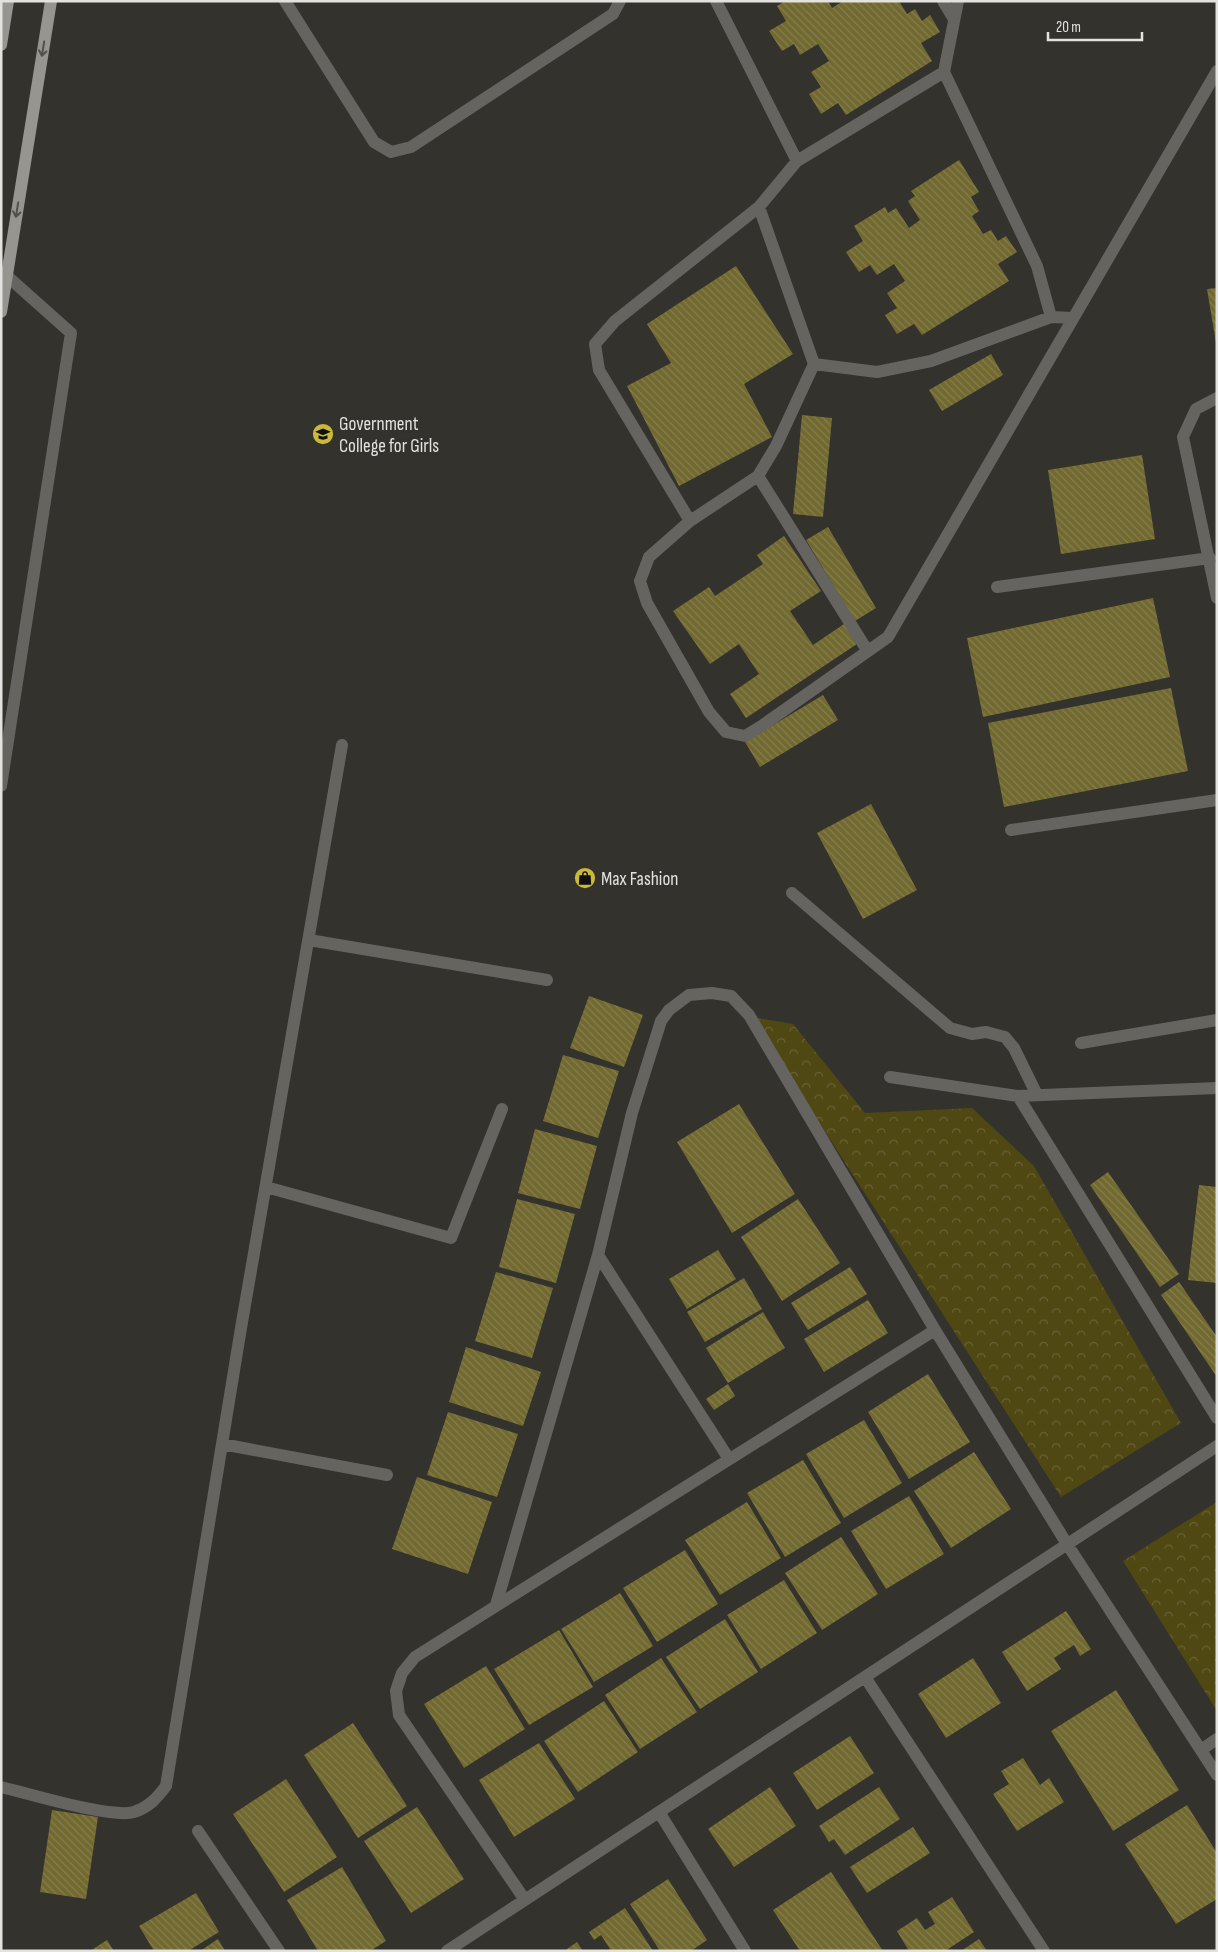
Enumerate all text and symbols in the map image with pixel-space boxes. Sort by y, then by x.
scale bar [1048,10,1142,42]
text: 20 m [1056,18,1081,37]
one-way arrow [38,41,48,57]
one-way arrow [12,202,22,218]
place label: Government College for Girls [339,413,439,458]
school or university icon: Government College for Girls [311,422,335,446]
shop icon: Max Fashion [573,866,597,890]
place label: Max Fashion [601,868,678,891]

